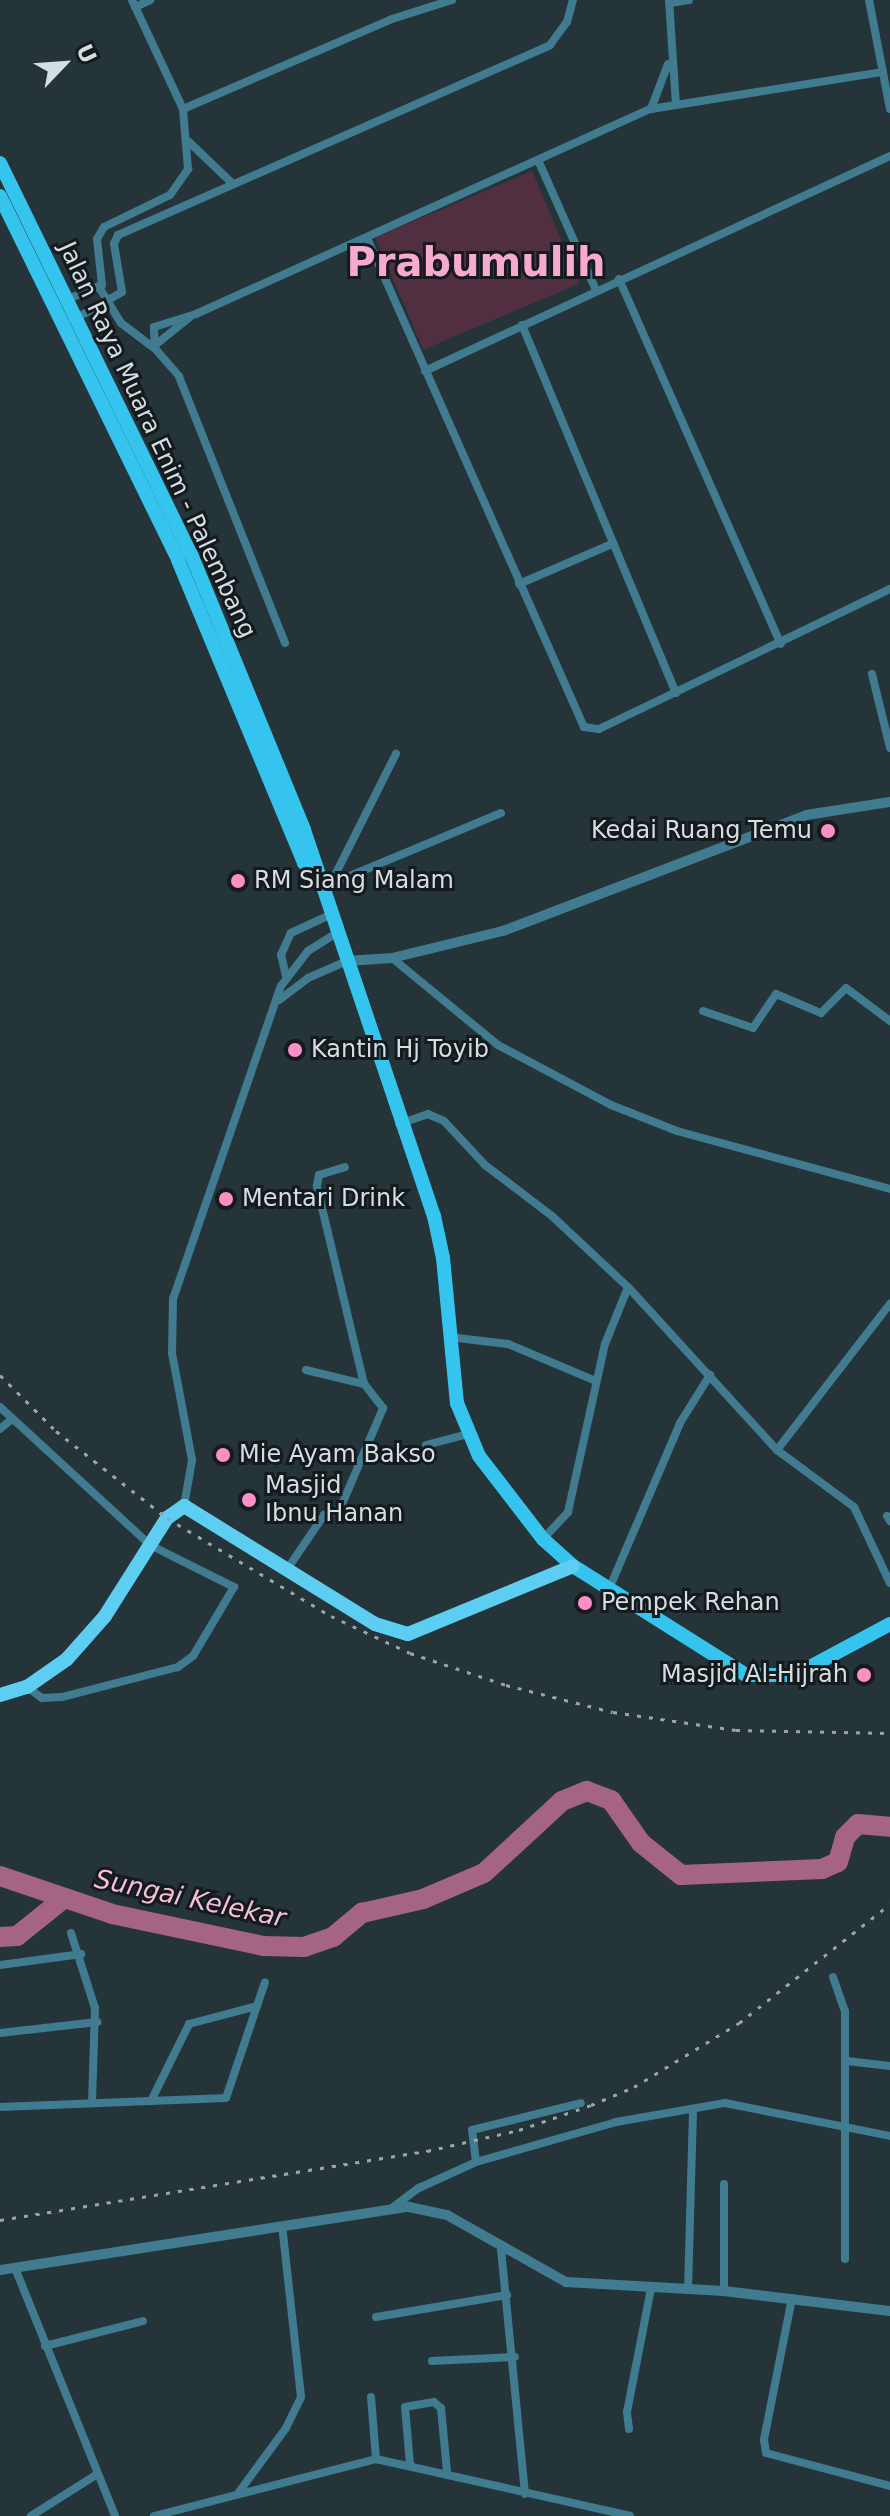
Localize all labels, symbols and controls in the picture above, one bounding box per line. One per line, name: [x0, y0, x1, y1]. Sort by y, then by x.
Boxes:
north arrow: [24, 24, 104, 104]
text: U: [71, 40, 101, 67]
street label: Jalan Raya Muara Enim - Palembang: [52, 237, 262, 643]
district label: Prabumulih: [346, 238, 606, 286]
place label: Kedai Ruang Temu: [591, 817, 812, 845]
marker: Kedai Ruang Temu: [819, 822, 837, 840]
place label: RM Siang Malam: [254, 867, 454, 895]
marker: RM Siang Malam: [229, 872, 247, 890]
place label: Kantin Hj Toyib: [311, 1036, 489, 1064]
marker: Kantin Hj Toyib: [286, 1041, 304, 1059]
place label: Mentari Drink: [242, 1185, 405, 1213]
marker: Mentari Drink: [217, 1190, 235, 1208]
place label: Mie Ayam Bakso: [239, 1441, 436, 1469]
marker: Mie Ayam Bakso: [214, 1446, 232, 1464]
place label: Masjid Ibnu Hanan: [265, 1472, 403, 1528]
marker: Masjid Ibnu Hanan: [240, 1491, 258, 1509]
place label: Pempek Rehan: [601, 1589, 780, 1617]
marker: Pempek Rehan: [576, 1594, 594, 1612]
place label: Masjid Al-Hijrah: [661, 1661, 848, 1689]
marker: Masjid Al-Hijrah: [855, 1666, 873, 1684]
water label: Sungai Kelekar: [92, 1864, 288, 1934]

